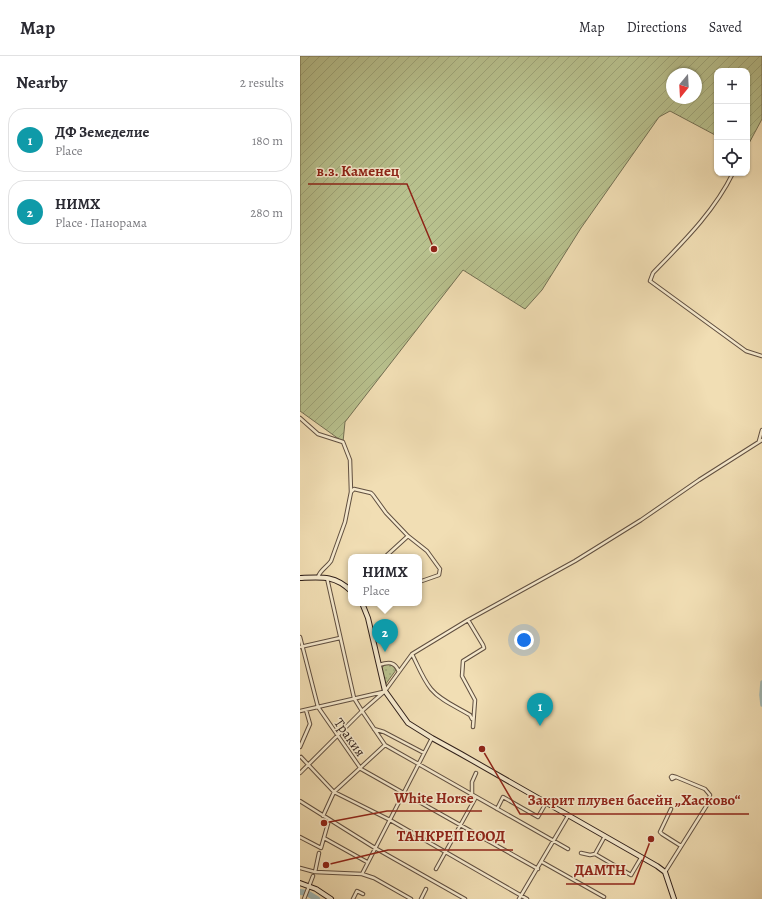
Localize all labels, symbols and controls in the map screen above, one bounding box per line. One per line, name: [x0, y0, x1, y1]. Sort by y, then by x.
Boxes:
text: Map: [20, 15, 55, 41]
text: Map: [579, 18, 605, 37]
text: Directions: [627, 18, 687, 37]
text: Saved: [709, 18, 742, 37]
north arrow: [666, 68, 702, 104]
map controls: [714, 68, 750, 176]
button: +: [714, 68, 750, 104]
text: Nearby: [16, 71, 67, 94]
text: 2 results: [240, 74, 284, 91]
button: −: [714, 104, 750, 140]
text: ДФ Земеделие: [55, 122, 150, 142]
text: 1: [28, 132, 32, 149]
text: 180 m: [252, 132, 283, 149]
button: locate: [714, 140, 750, 176]
text: Place: [55, 142, 83, 159]
callout: в.з. Каменец: [308, 157, 407, 184]
text: в.з. Каменец: [317, 161, 400, 181]
text: НИМХ: [55, 194, 100, 214]
text: 2: [27, 204, 33, 221]
text: 280 m: [250, 204, 283, 221]
text: Place · Панорама: [55, 214, 147, 231]
popup: [348, 554, 422, 606]
text: НИМХ: [362, 562, 408, 582]
text: Place: [362, 582, 390, 599]
pin: 2: [372, 619, 398, 652]
your location: [514, 630, 534, 650]
pin: 1: [527, 693, 553, 726]
street label: Тракия: [329, 714, 370, 761]
callout: White Horse: [387, 784, 482, 811]
callout: Закрит плувен басейн „Хасково“: [520, 787, 749, 814]
text: White Horse: [393, 788, 474, 808]
text: Закрит плувен басейн „Хасково“: [527, 790, 741, 810]
callout: ТАНКРЕП ЕООД: [388, 823, 513, 850]
text: ТАНКРЕП ЕООД: [397, 826, 505, 846]
callout: ДАМТН: [566, 857, 634, 884]
text: ДАМТН: [574, 860, 626, 880]

